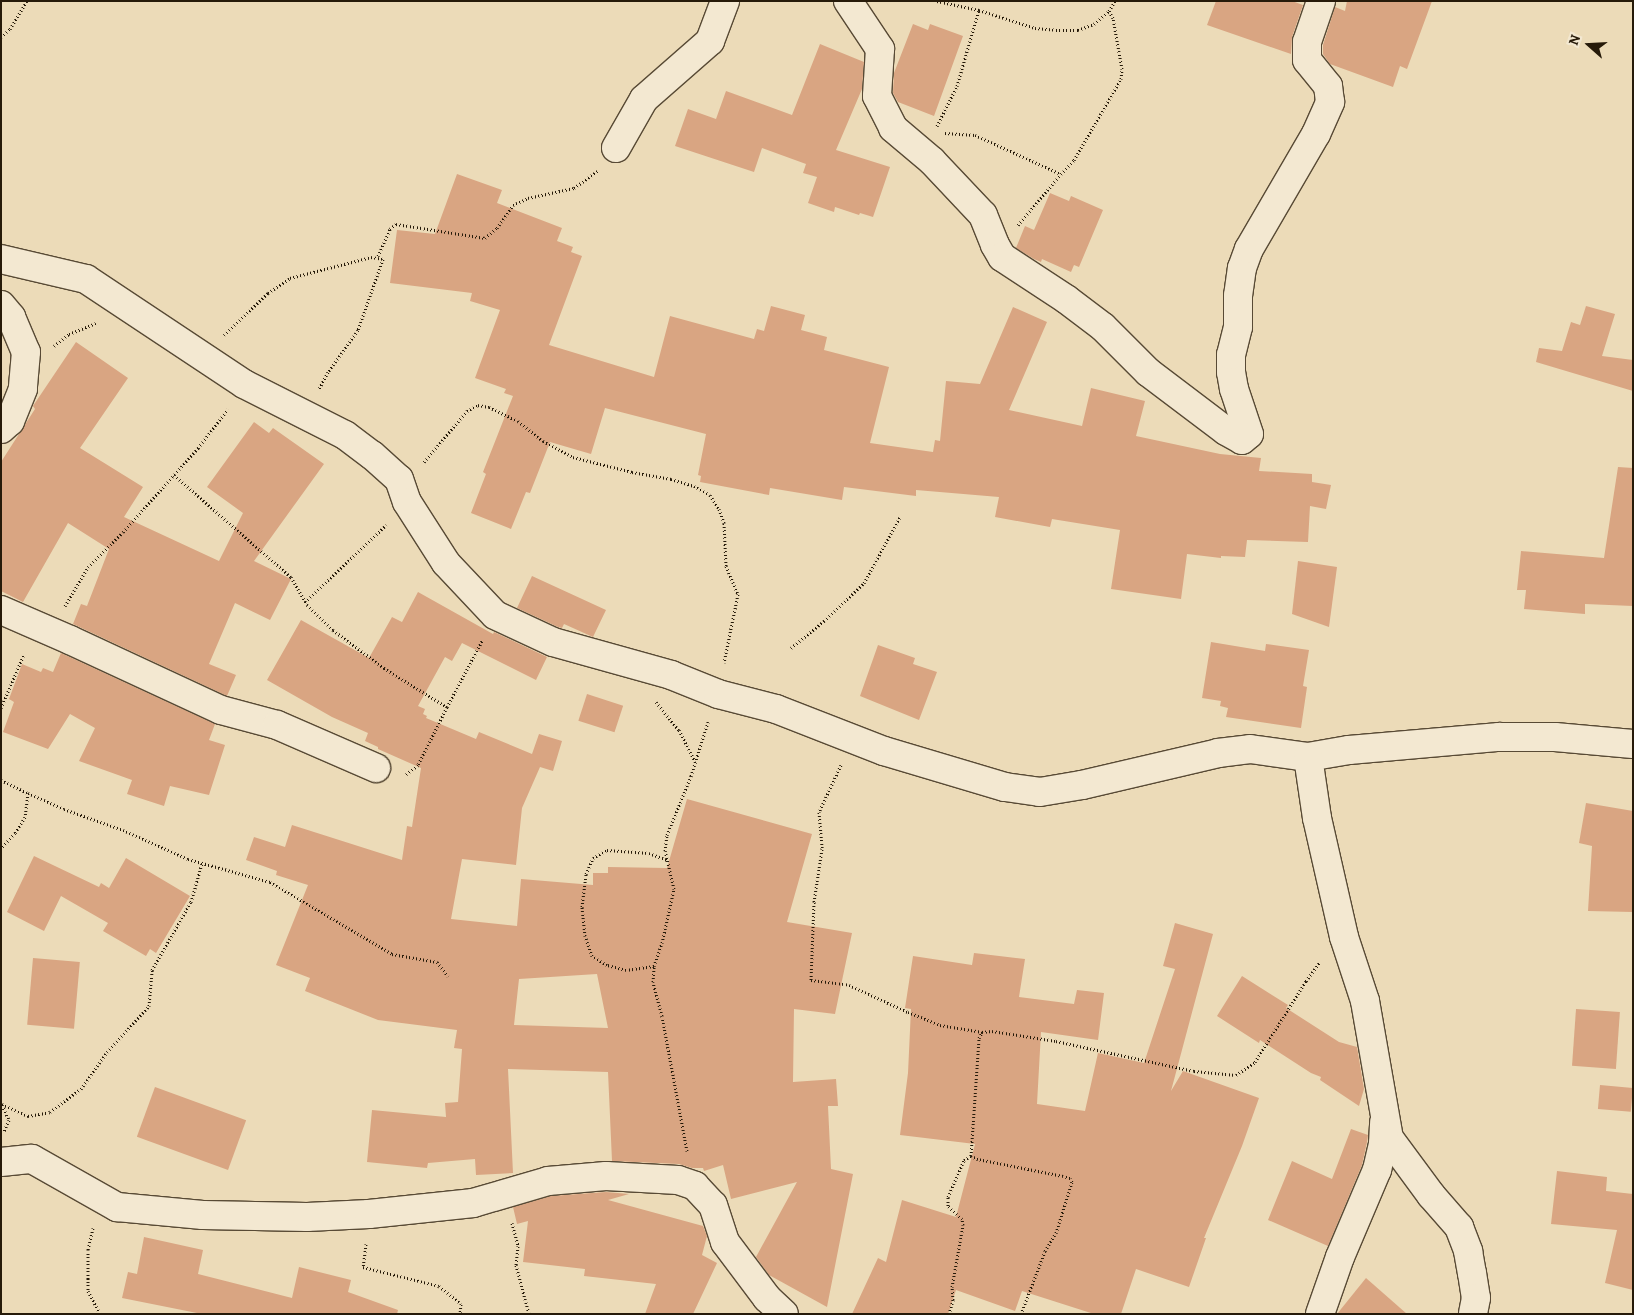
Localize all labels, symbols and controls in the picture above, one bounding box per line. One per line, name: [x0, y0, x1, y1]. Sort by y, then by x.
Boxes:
north arrow: [1564, 20, 1614, 70]
text: N: [1564, 32, 1585, 48]

